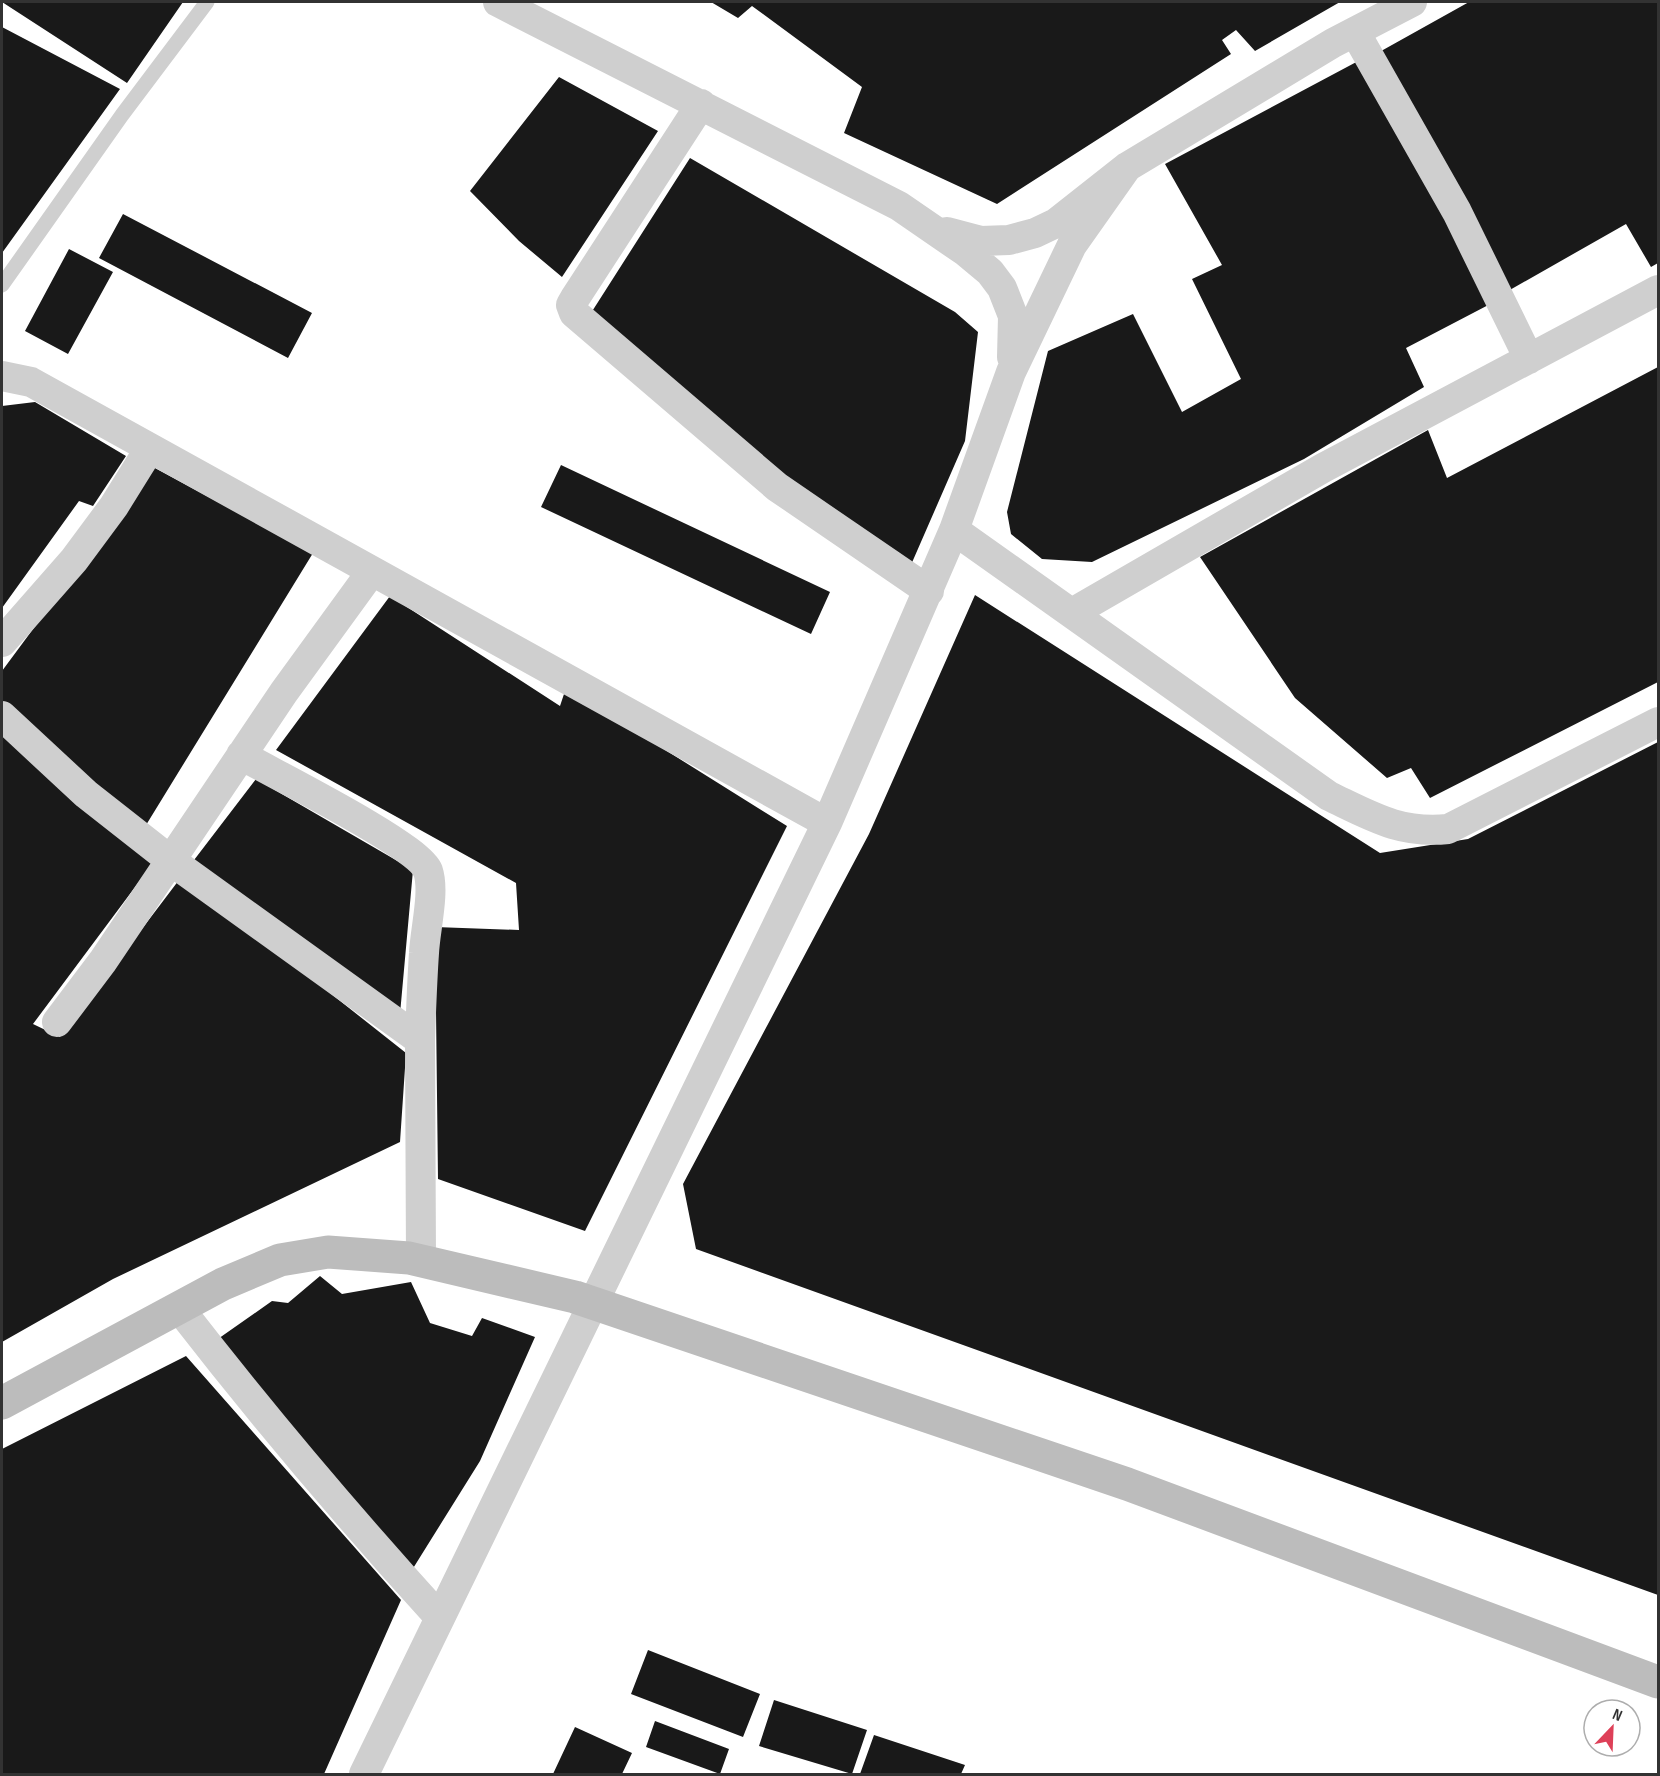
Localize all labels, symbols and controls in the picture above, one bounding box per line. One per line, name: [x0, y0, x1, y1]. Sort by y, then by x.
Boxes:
north arrow: [1582, 1698, 1642, 1758]
text: N: [1610, 1705, 1625, 1726]

